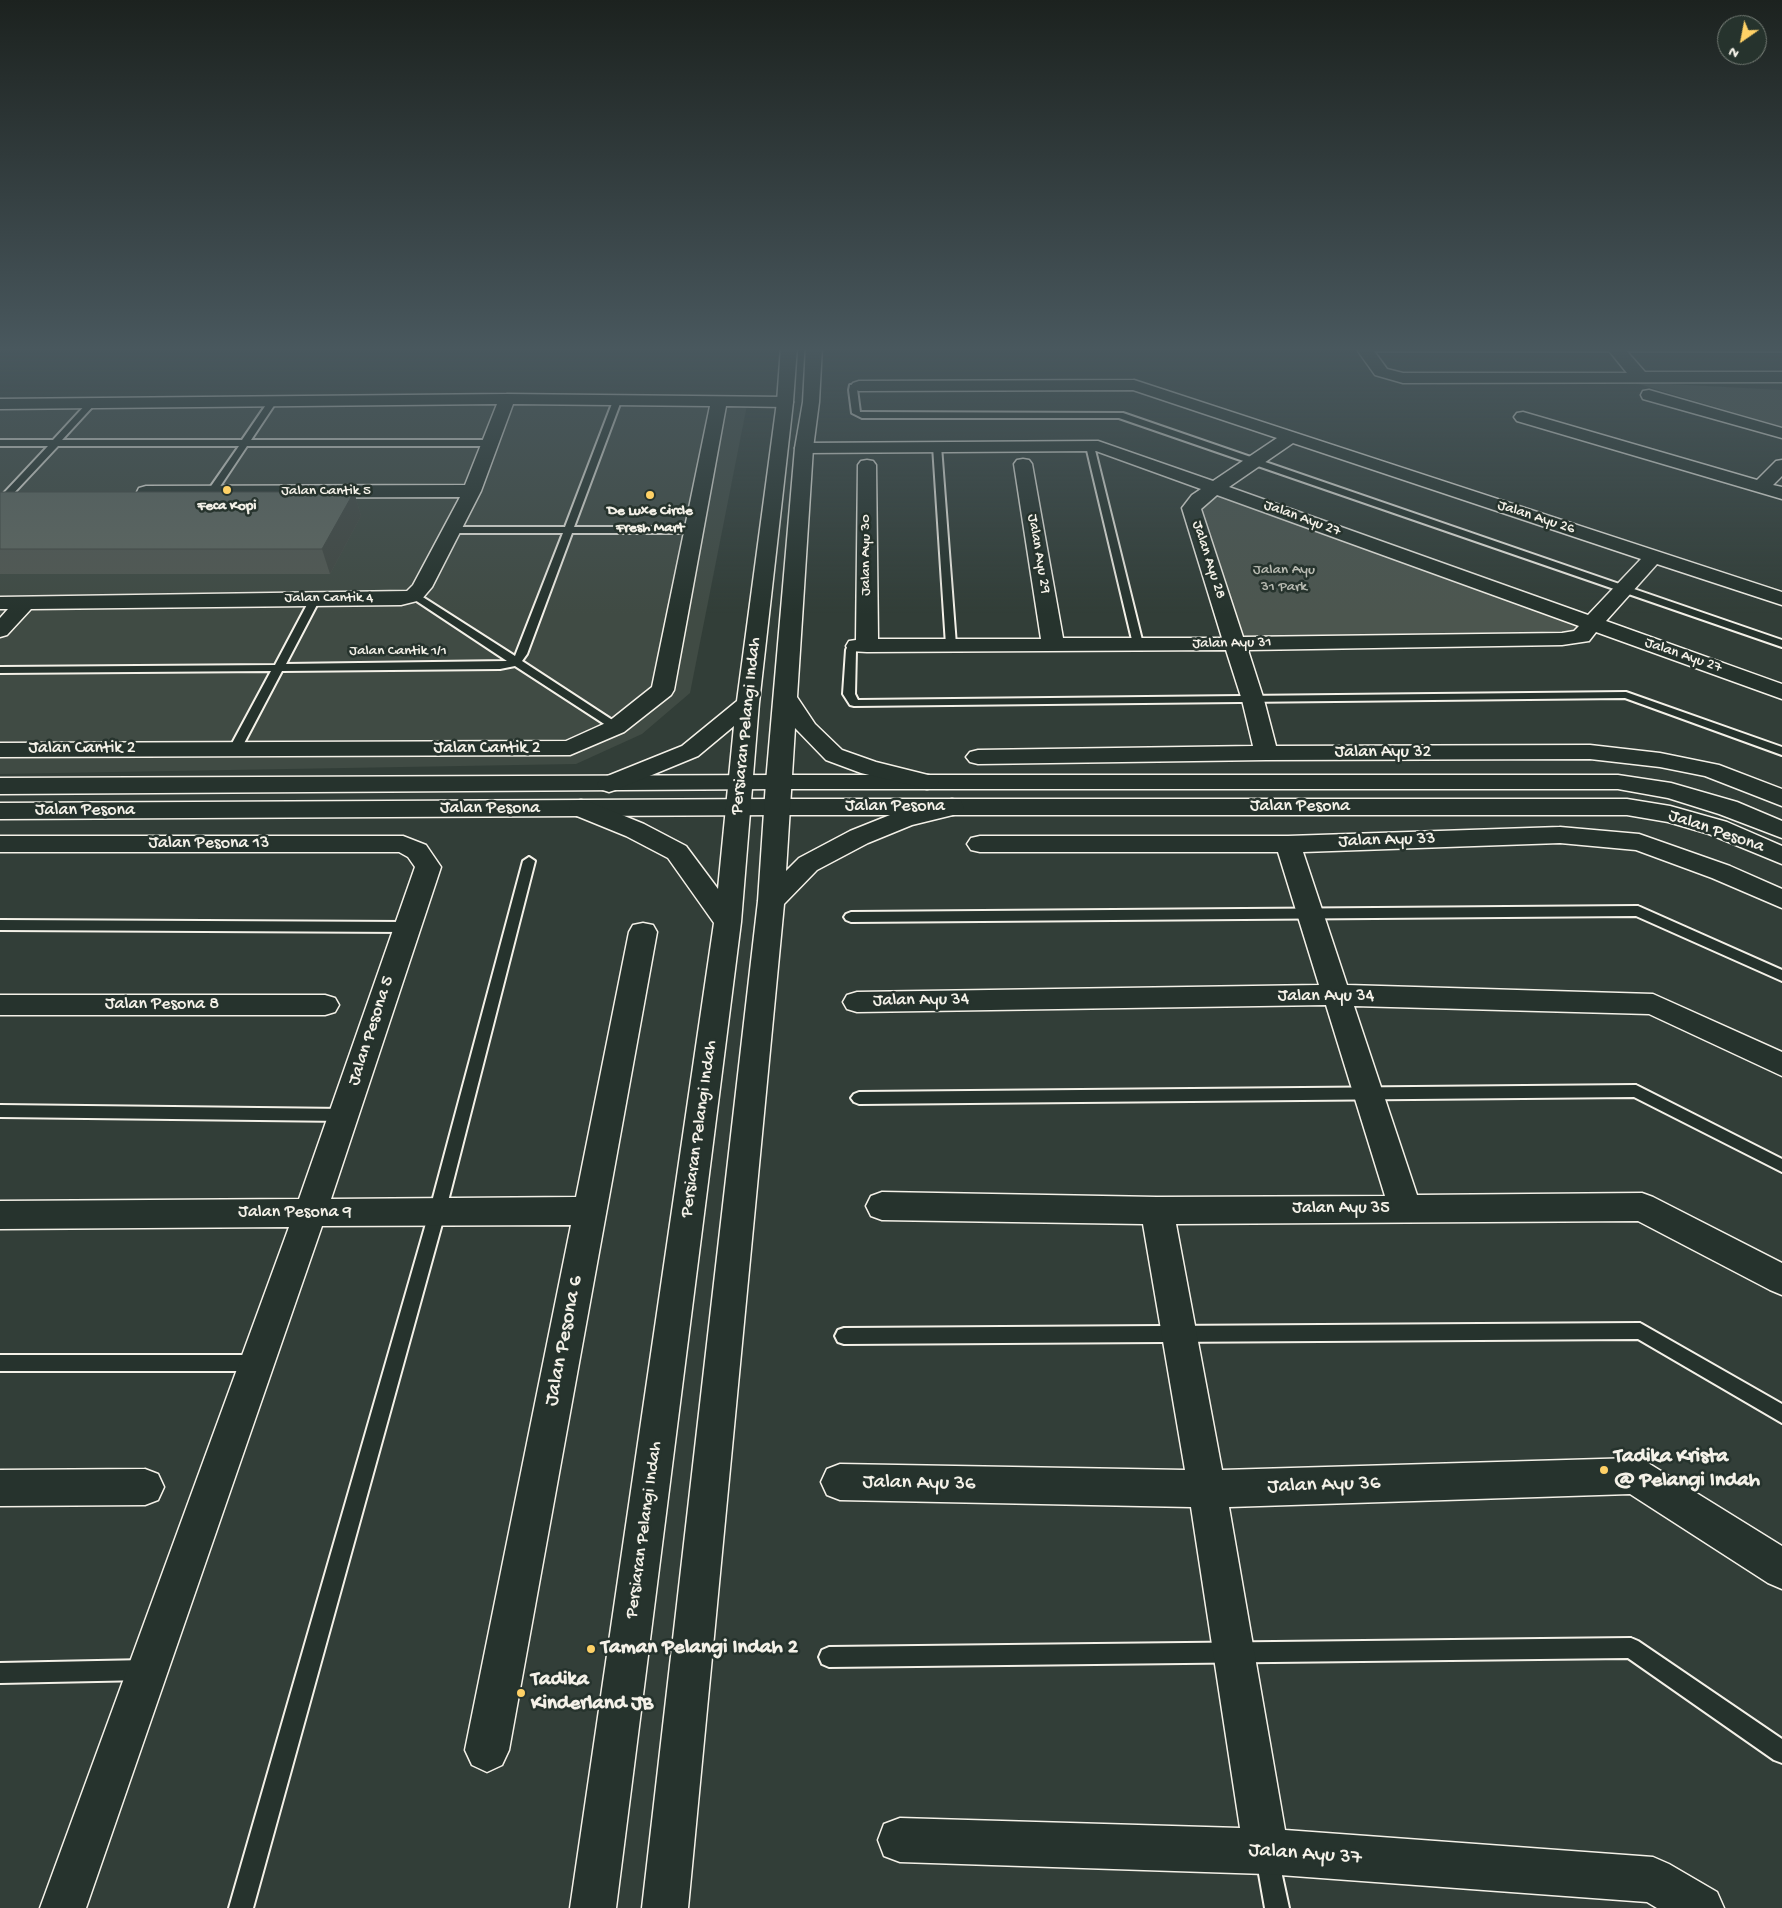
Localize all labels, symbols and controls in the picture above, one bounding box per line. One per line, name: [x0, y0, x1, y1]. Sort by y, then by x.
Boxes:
north arrow: [1717, 15, 1767, 65]
text: N: [1726, 43, 1743, 62]
street label: Jalan Cantik 5: [281, 483, 371, 501]
marker: Feca Kopi: [221, 484, 233, 496]
marker: De Luxe Circle Fresh Mart: [644, 489, 656, 501]
street label: Jalan Ayu 27: [1261, 497, 1343, 541]
street label: Jalan Ayu 26: [1495, 497, 1577, 539]
place label: Feca Kopi: [197, 498, 257, 516]
place label: De Luxe Circle Fresh Mart: [607, 503, 693, 538]
street label: Jalan Ayu 29: [1022, 513, 1054, 595]
street label: Jalan Ayu 30: [858, 514, 876, 596]
street label: Jalan Ayu 28: [1187, 519, 1229, 601]
park label: Jalan Ayu 31 Park: [1253, 562, 1315, 597]
street label: Jalan Cantik 4: [285, 590, 373, 608]
street label: Jalan Ayu 31: [1192, 634, 1272, 654]
street label: Jalan Ayu 27: [1642, 634, 1724, 678]
street label: Persiaran Pelangi Indah: [727, 636, 767, 816]
street label: Jalan Cantik 1/1: [349, 643, 447, 661]
street label: Jalan Cantik 2: [29, 738, 135, 760]
street label: Jalan Cantik 2: [434, 738, 540, 760]
street label: Jalan Ayu 32: [1335, 742, 1431, 764]
street label: Jalan Pesona: [845, 796, 945, 818]
street label: Jalan Pesona: [1250, 796, 1350, 818]
street label: Jalan Pesona: [440, 798, 540, 820]
street label: Jalan Pesona: [35, 800, 135, 822]
street label: Jalan Pesona: [1665, 806, 1767, 858]
street label: Jalan Ayu 33: [1338, 829, 1436, 853]
street label: Jalan Pesona 13: [149, 833, 269, 855]
street label: Jalan Pesona 5: [344, 974, 400, 1088]
street label: Jalan Ayu 34: [1278, 986, 1374, 1008]
street label: Jalan Ayu 34: [873, 989, 969, 1013]
street label: Jalan Pesona 8: [105, 994, 219, 1016]
street label: Persiaran Pelangi Indah: [677, 1039, 723, 1219]
street label: Jalan Ayu 35: [1292, 1198, 1390, 1220]
street label: Jalan Pesona 9: [238, 1202, 352, 1224]
street label: Jalan Pesona 6: [540, 1274, 590, 1408]
street label: Persiaran Pelangi Indah: [622, 1440, 668, 1620]
place label: Tadika Krista @ Pelangi Indah: [1614, 1445, 1760, 1495]
marker: Tadika Krista @ Pelangi Indah: [1598, 1464, 1610, 1476]
street label: Jalan Ayu 36: [862, 1470, 976, 1498]
street label: Jalan Ayu 36: [1267, 1471, 1381, 1501]
place label: Taman Pelangi Indah 2: [601, 1636, 798, 1662]
marker: Taman Pelangi Indah 2: [585, 1643, 597, 1655]
place label: Tadika Kinderland JB: [531, 1668, 653, 1718]
marker: Tadika Kinderland JB: [515, 1687, 527, 1699]
street label: Jalan Ayu 37: [1248, 1838, 1362, 1872]

